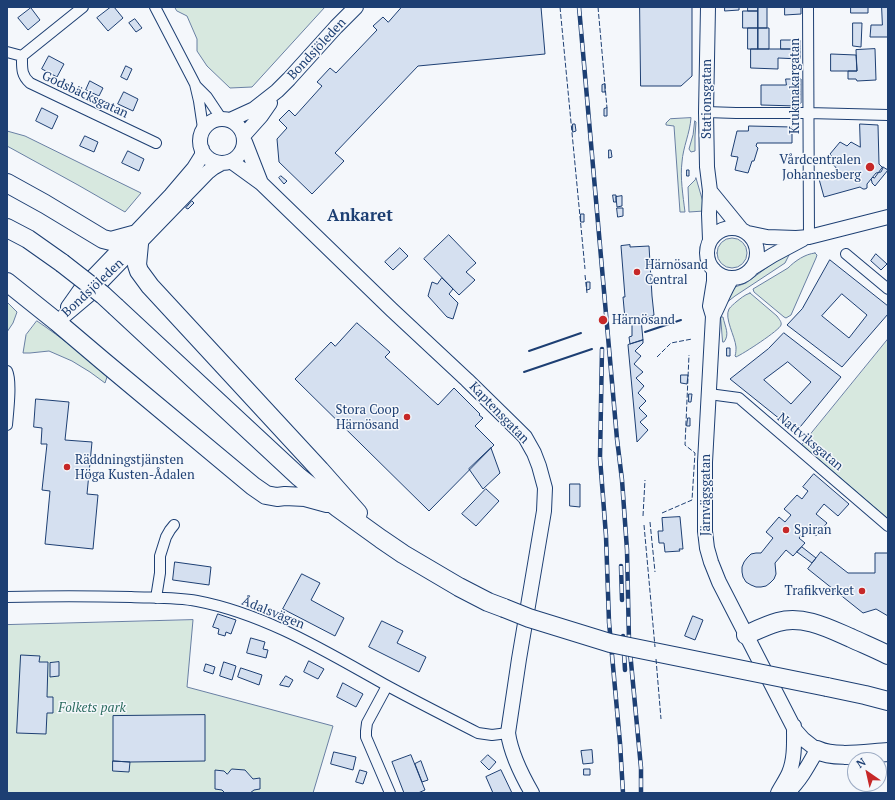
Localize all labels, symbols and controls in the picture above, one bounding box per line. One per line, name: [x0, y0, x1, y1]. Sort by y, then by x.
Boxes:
street label: Bondsjöleden: [284, 15, 350, 83]
street label: Krukmakargatan: [787, 38, 803, 134]
street label: Stationsgatan: [699, 59, 715, 139]
street label: Godsbäcksgatan: [39, 68, 131, 122]
place label: Vårdcentralen Johannesberg: [779, 152, 861, 183]
marker: Vårdcentralen Johannesberg: [864, 161, 876, 173]
district label: Ankaret: [327, 206, 393, 226]
street label: Bondsjöleden: [59, 255, 127, 321]
place label: Härnösand Central: [645, 257, 708, 288]
marker: Härnösand Central: [632, 267, 642, 277]
place label: Härnösand: [612, 312, 675, 328]
marker: Härnösand: [597, 314, 609, 326]
street label: Kaptensgatan: [466, 379, 532, 447]
place label: Stora Coop Härnösand: [336, 402, 399, 433]
street label: Nattviksgatan: [774, 410, 846, 474]
marker: Stora Coop Härnösand: [402, 412, 412, 422]
place label: Räddningstjänsten Höga Kusten-Ådalen: [75, 452, 195, 483]
street label: Järnvägsgatan: [698, 454, 714, 536]
marker: Räddningstjänsten Höga Kusten-Ådalen: [62, 462, 72, 472]
place label: Spiran: [794, 522, 832, 538]
marker: Spiran: [781, 525, 791, 535]
place label: Trafikverket: [784, 583, 854, 599]
marker: Trafikverket: [857, 586, 867, 596]
street label: Ådalsvägen: [239, 593, 307, 633]
park label: Folkets park: [58, 700, 126, 716]
north arrow: [847, 752, 887, 792]
text: N: [853, 755, 868, 771]

